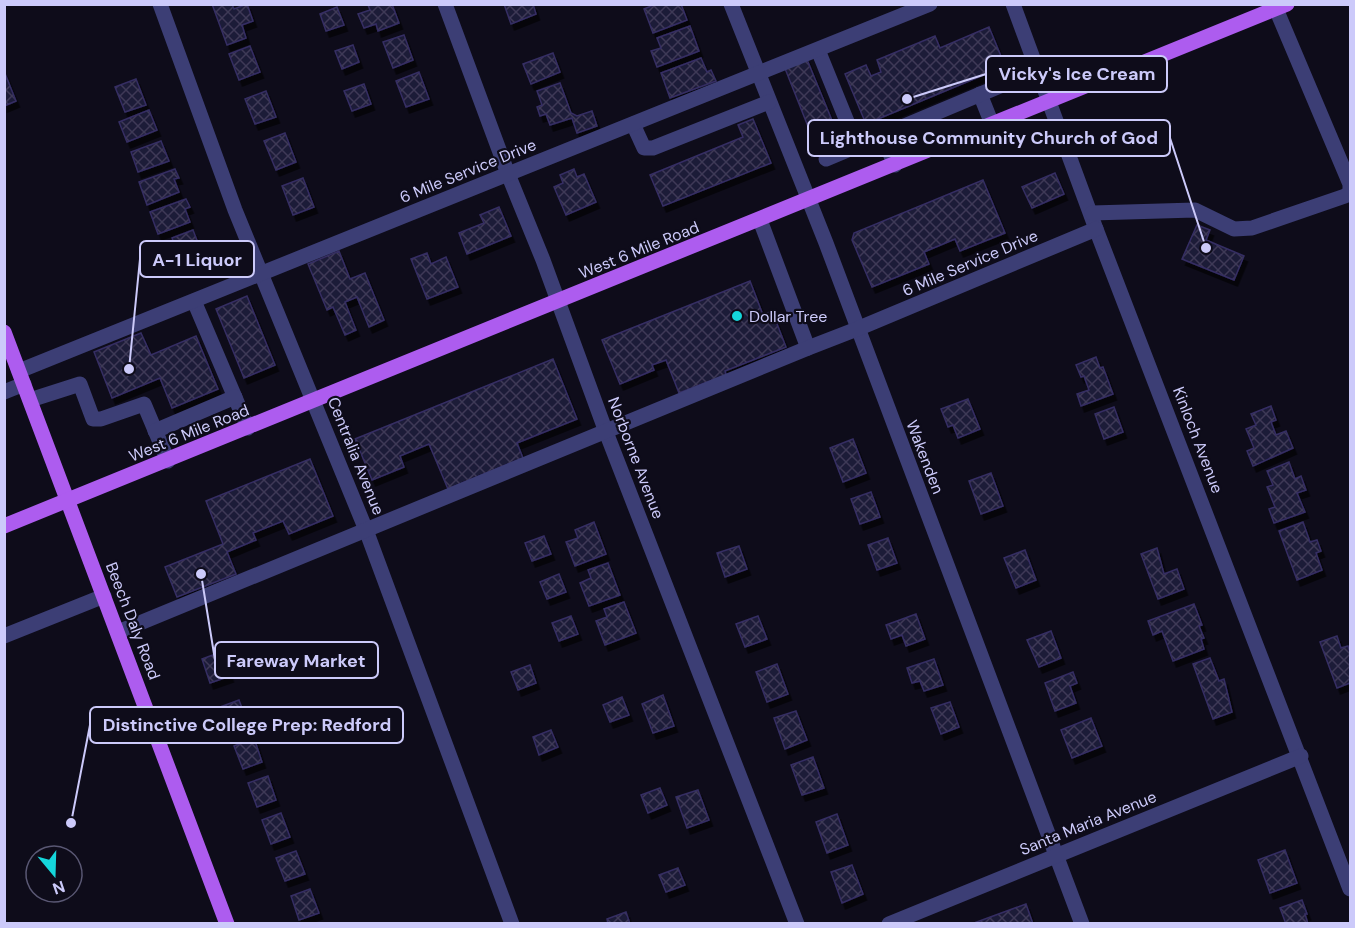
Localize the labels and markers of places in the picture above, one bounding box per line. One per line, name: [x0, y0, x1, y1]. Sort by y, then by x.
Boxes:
callout: Vicky's Ice Cream: [986, 56, 1167, 92]
callout: Lighthouse Community Church of God: [808, 120, 1170, 156]
callout: A-1 Liquor: [140, 241, 254, 277]
place label: Dollar Tree: [749, 306, 827, 327]
marker: Dollar Tree: [730, 309, 744, 323]
callout: Fareway Market: [215, 642, 378, 678]
callout: Distinctive College Prep: Redford: [90, 707, 403, 743]

